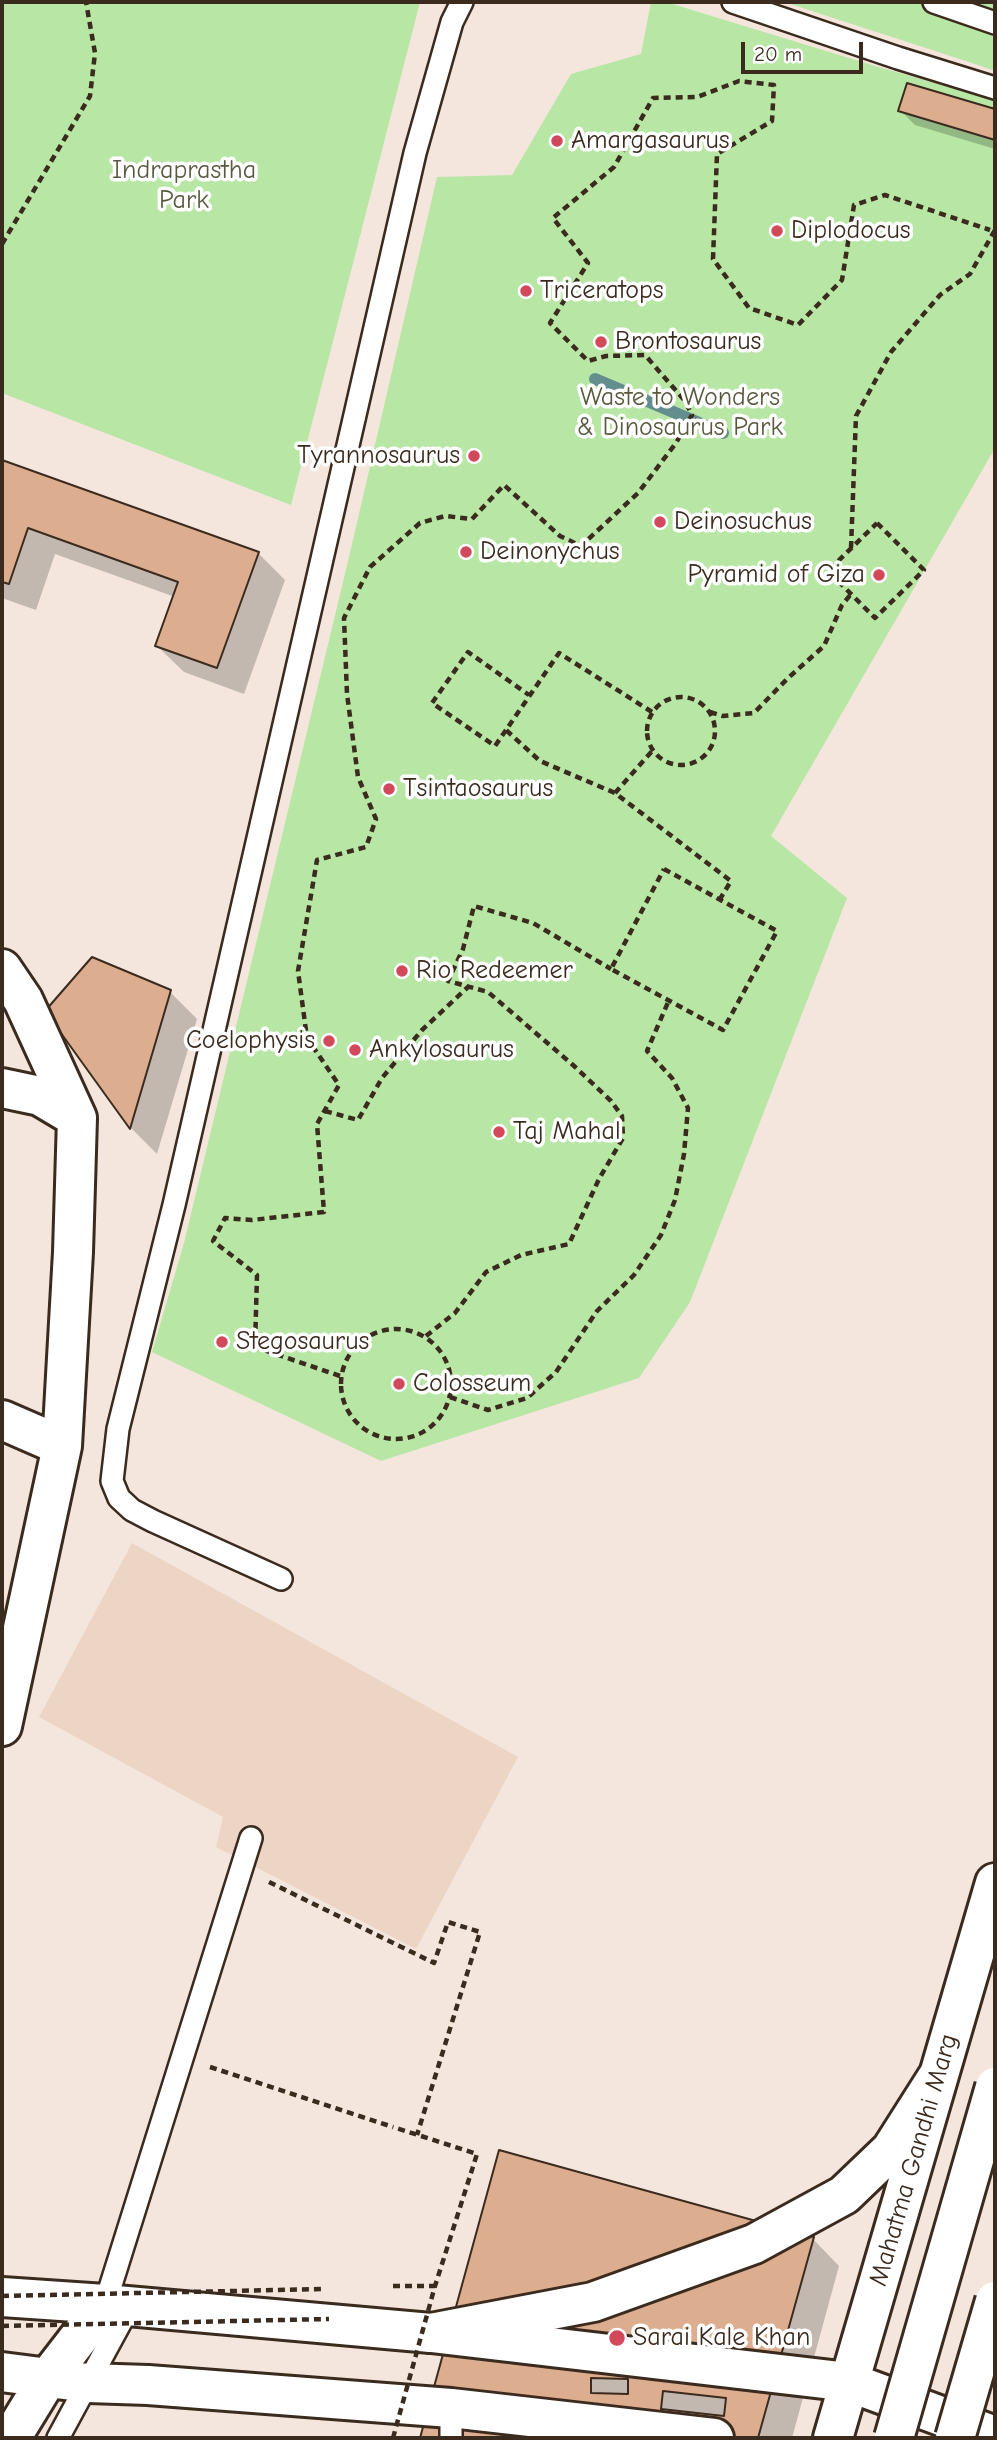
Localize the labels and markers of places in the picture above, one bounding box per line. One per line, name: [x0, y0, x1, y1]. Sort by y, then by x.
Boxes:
place label: Amargasaurus: [571, 125, 730, 157]
marker: Amargasaurus: [549, 133, 565, 149]
place label: Diplodocus: [791, 215, 911, 247]
marker: Diplodocus: [769, 223, 785, 239]
place label: Triceratops: [540, 275, 663, 307]
marker: Triceratops: [518, 283, 534, 299]
place label: Brontosaurus: [615, 326, 761, 358]
marker: Brontosaurus: [593, 334, 609, 350]
place label: Tyrannosaurus: [297, 440, 460, 472]
marker: Tyrannosaurus: [466, 448, 482, 464]
place label: Deinosuchus: [674, 506, 812, 538]
marker: Deinosuchus: [652, 514, 668, 530]
place label: Deinonychus: [480, 536, 620, 568]
marker: Deinonychus: [458, 544, 474, 560]
place label: Pyramid of Giza: [687, 559, 865, 591]
marker: Pyramid of Giza: [871, 567, 887, 583]
place label: Tsintaosaurus: [403, 773, 553, 805]
marker: Tsintaosaurus: [381, 781, 397, 797]
place label: Rio Redeemer: [416, 955, 573, 987]
marker: Rio Redeemer: [394, 963, 410, 979]
place label: Coelophysis: [186, 1025, 315, 1057]
marker: Coelophysis: [321, 1033, 337, 1049]
place label: Ankylosaurus: [369, 1034, 514, 1066]
marker: Ankylosaurus: [347, 1042, 363, 1058]
place label: Taj Mahal: [513, 1116, 621, 1148]
marker: Taj Mahal: [491, 1124, 507, 1140]
place label: Stegosaurus: [236, 1326, 369, 1358]
marker: Stegosaurus: [214, 1334, 230, 1350]
place label: Colosseum: [413, 1368, 531, 1400]
marker: Colosseum: [391, 1376, 407, 1392]
place label: Sarai Kale Khan: [633, 2322, 810, 2354]
marker: Sarai Kale Khan: [607, 2328, 627, 2348]

